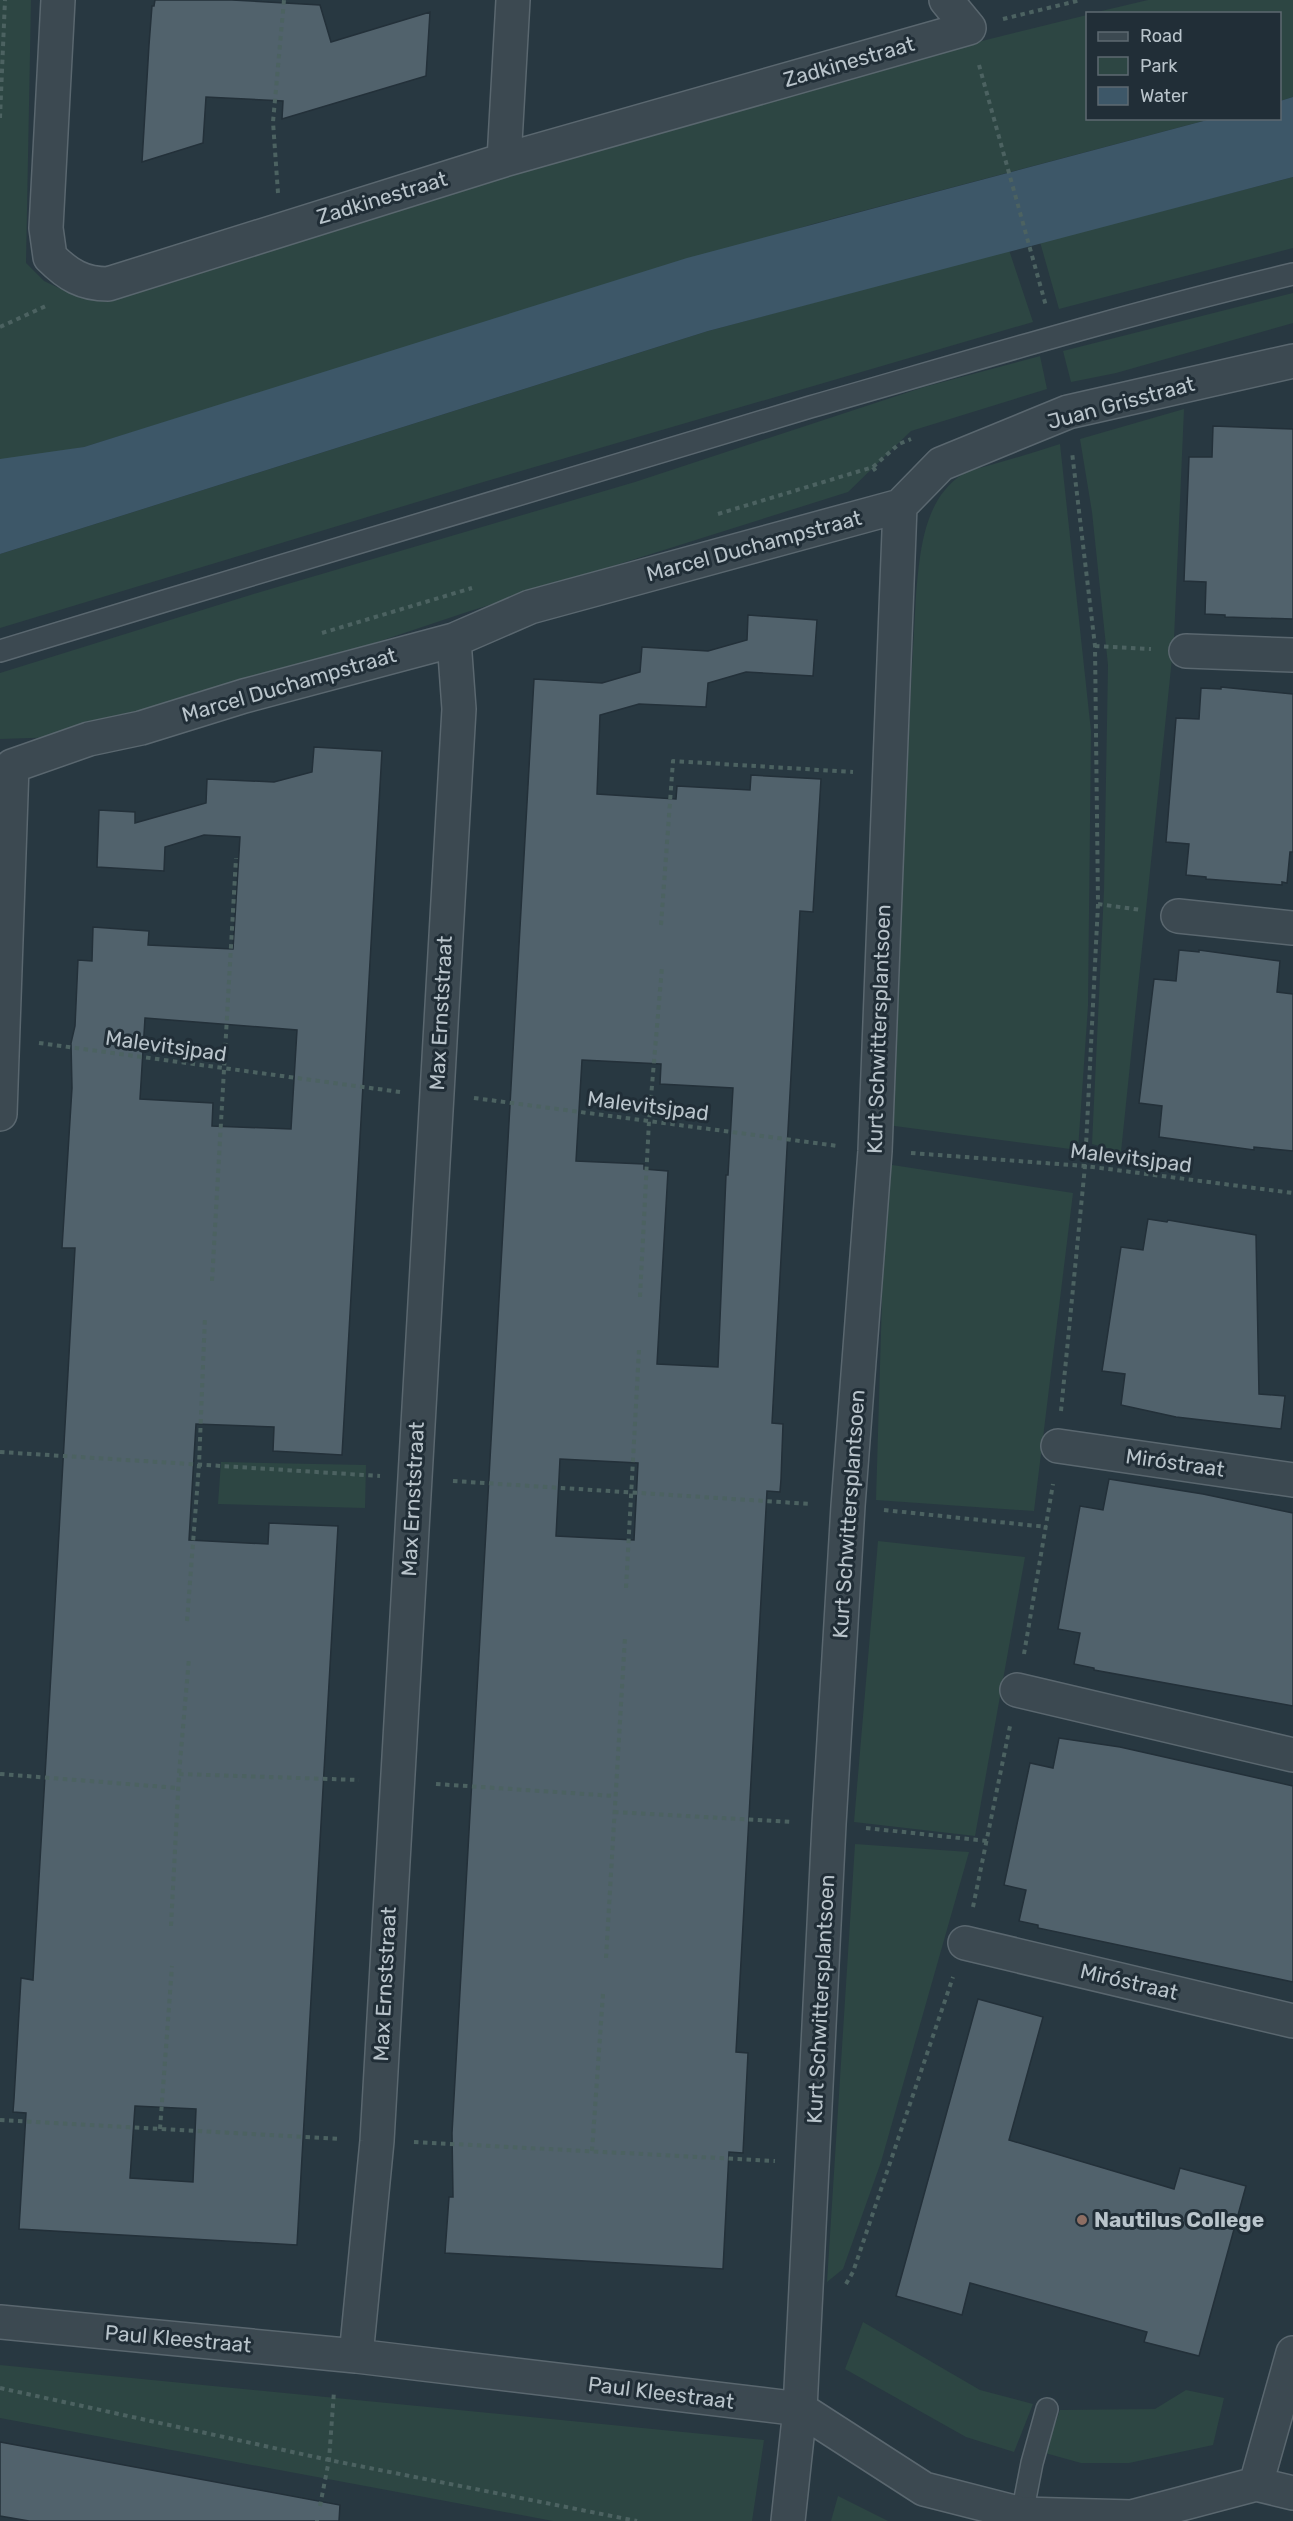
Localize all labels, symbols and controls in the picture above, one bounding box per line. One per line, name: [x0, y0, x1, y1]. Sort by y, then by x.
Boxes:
legend: [1086, 12, 1281, 120]
text: Road: [1140, 25, 1183, 47]
street label: Zadkinestraat: [780, 31, 917, 92]
text: Park: [1140, 55, 1178, 77]
text: Water: [1140, 85, 1188, 107]
street label: Zadkinestraat: [314, 166, 450, 229]
street label: Juan Grisstraat: [1045, 371, 1197, 434]
street label: Marcel Duchampstraat: [643, 505, 864, 586]
street label: Marcel Duchampstraat: [179, 642, 399, 727]
street label: Kurt Schwittersplantsoen: [862, 904, 895, 1154]
street label: Max Ernststraat: [424, 935, 457, 1091]
street label: Malevitsjpad: [104, 1025, 228, 1066]
street label: Malevitsjpad: [586, 1086, 710, 1125]
street label: Malevitsjpad: [1069, 1138, 1193, 1177]
street label: Kurt Schwittersplantsoen: [827, 1389, 870, 1639]
street label: Max Ernststraat: [396, 1421, 429, 1577]
street label: Miróstraat: [1124, 1443, 1226, 1482]
street label: Kurt Schwittersplantsoen: [801, 1874, 840, 2124]
street label: Max Ernststraat: [368, 1906, 401, 2062]
street label: Miróstraat: [1078, 1958, 1180, 2005]
place label: Nautilus College: [1094, 2207, 1264, 2232]
marker: Nautilus College: [1075, 2213, 1089, 2227]
street label: Paul Kleestraat: [104, 2320, 252, 2357]
street label: Paul Kleestraat: [587, 2371, 736, 2414]

